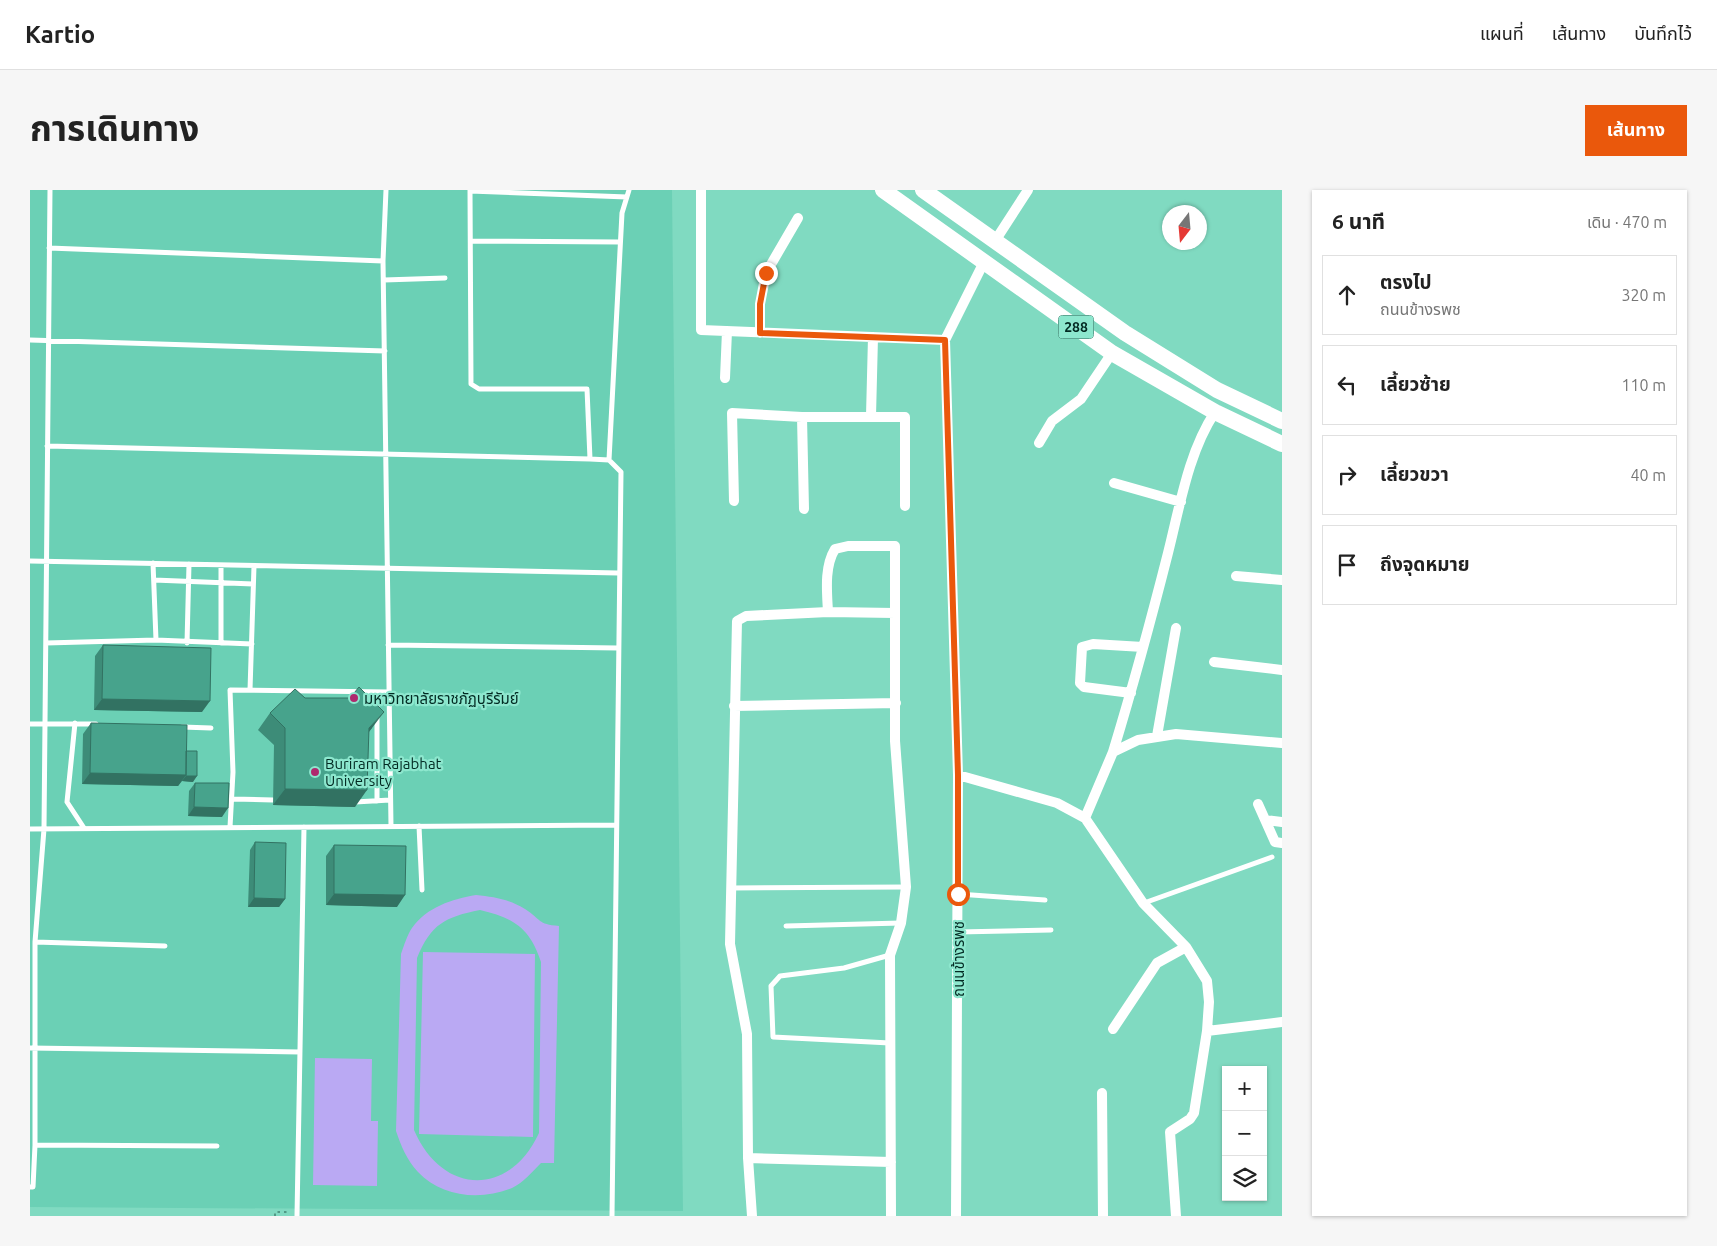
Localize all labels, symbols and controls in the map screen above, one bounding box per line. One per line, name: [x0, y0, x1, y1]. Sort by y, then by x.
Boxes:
text: Kartio: [25, 21, 95, 48]
text: แผนที่: [1480, 23, 1524, 43]
text: เส้นทาง: [1552, 23, 1606, 43]
text: บันทึกไว้: [1634, 23, 1692, 43]
button: เส้นทาง: [1585, 105, 1687, 156]
text: การเดินทาง: [30, 108, 199, 148]
north arrow: [1162, 205, 1207, 250]
text: 6 นาที: [1332, 209, 1385, 233]
text: เดิน · 470 m: [1587, 213, 1667, 231]
route end: [755, 262, 778, 285]
text: ตรงไป: [1380, 271, 1432, 293]
icon: ahead: [1333, 281, 1361, 309]
text: 320 m: [1621, 286, 1666, 304]
text: ถนนข้างรพช: [1380, 300, 1461, 318]
road number: 288: [1058, 315, 1094, 338]
icon: left: [1333, 371, 1361, 399]
text: เลี้ยวซ้าย: [1380, 373, 1451, 395]
text: 110 m: [1621, 376, 1666, 394]
icon: right: [1333, 461, 1361, 489]
text: เลี้ยวขวา: [1380, 463, 1449, 485]
text: 40 m: [1630, 466, 1666, 484]
icon: arrive: [1333, 551, 1361, 579]
text: ถึงจุดหมาย: [1380, 553, 1470, 575]
place label: มหาวิทยาลัยราชภัฏบุรีรัมย์: [364, 690, 519, 708]
marker: มหาวิทยาลัยราชภัฏบุรีรัมย์: [348, 692, 360, 704]
place label: Buriram Rajabhat University: [325, 755, 442, 789]
marker: Buriram Rajabhat University: [309, 766, 321, 778]
route start: [947, 883, 970, 906]
street label: ถนนข้างรพช: [950, 921, 967, 997]
map controls: [1222, 1066, 1267, 1201]
button: +: [1222, 1066, 1267, 1111]
button: −: [1222, 1111, 1267, 1156]
button: layers: [1222, 1156, 1267, 1201]

